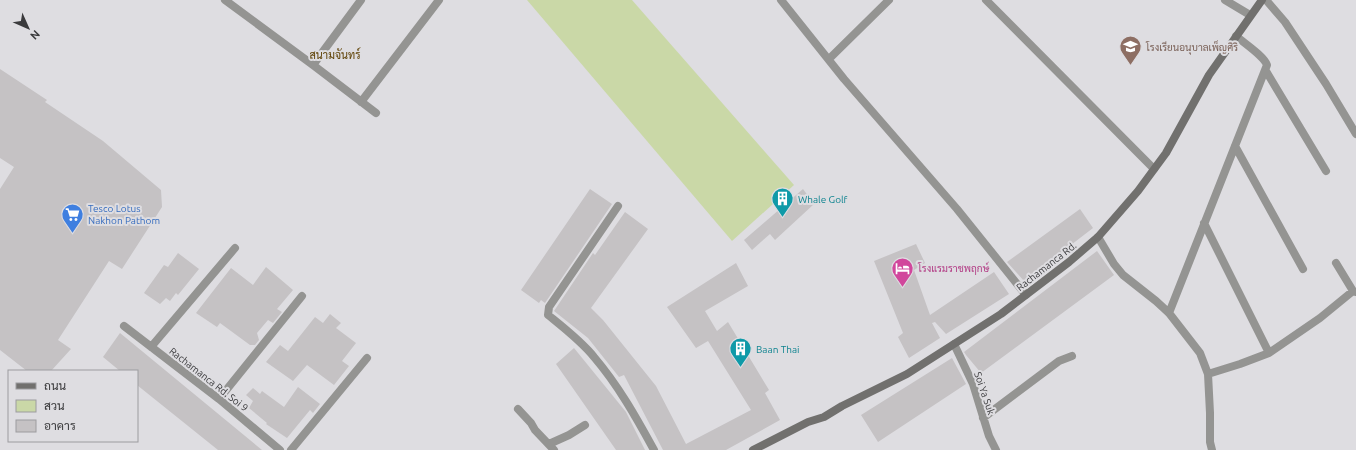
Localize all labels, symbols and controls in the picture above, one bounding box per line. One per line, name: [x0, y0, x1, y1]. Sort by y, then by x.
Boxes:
north arrow: [8, 8, 48, 48]
text: N: [28, 28, 42, 42]
school or university icon: โรงเรียนอนุบาลเพ็ญศิริ: [1118, 34, 1144, 67]
place label: โรงเรียนอนุบาลเพ็ญศิริ: [1145, 40, 1238, 55]
district label: สนามจันทร์: [309, 47, 361, 61]
building icon: Whale Golf: [770, 186, 796, 219]
place label: Whale Golf: [798, 194, 848, 205]
supermarket icon: Tesco Lotus Nakhon Pathom: [59, 201, 85, 234]
place label: Tesco Lotus Nakhon Pathom: [88, 203, 160, 226]
street label: Rachamanca Rd.: [1014, 240, 1078, 293]
hotel icon: โรงแรมราชพฤกษ์: [890, 255, 916, 288]
place label: โรงแรมราชพฤกษ์: [917, 261, 989, 275]
building icon: Baan Thai: [728, 336, 754, 369]
place label: Baan Thai: [756, 344, 799, 355]
street label: Rachamanca Rd. Soi 9: [167, 345, 250, 413]
legend: [8, 370, 138, 442]
street label: Soi Ya Suk: [972, 370, 997, 416]
text: ถนน: [44, 379, 67, 392]
text: สวน: [44, 399, 65, 412]
text: อาคาร: [44, 419, 76, 432]

